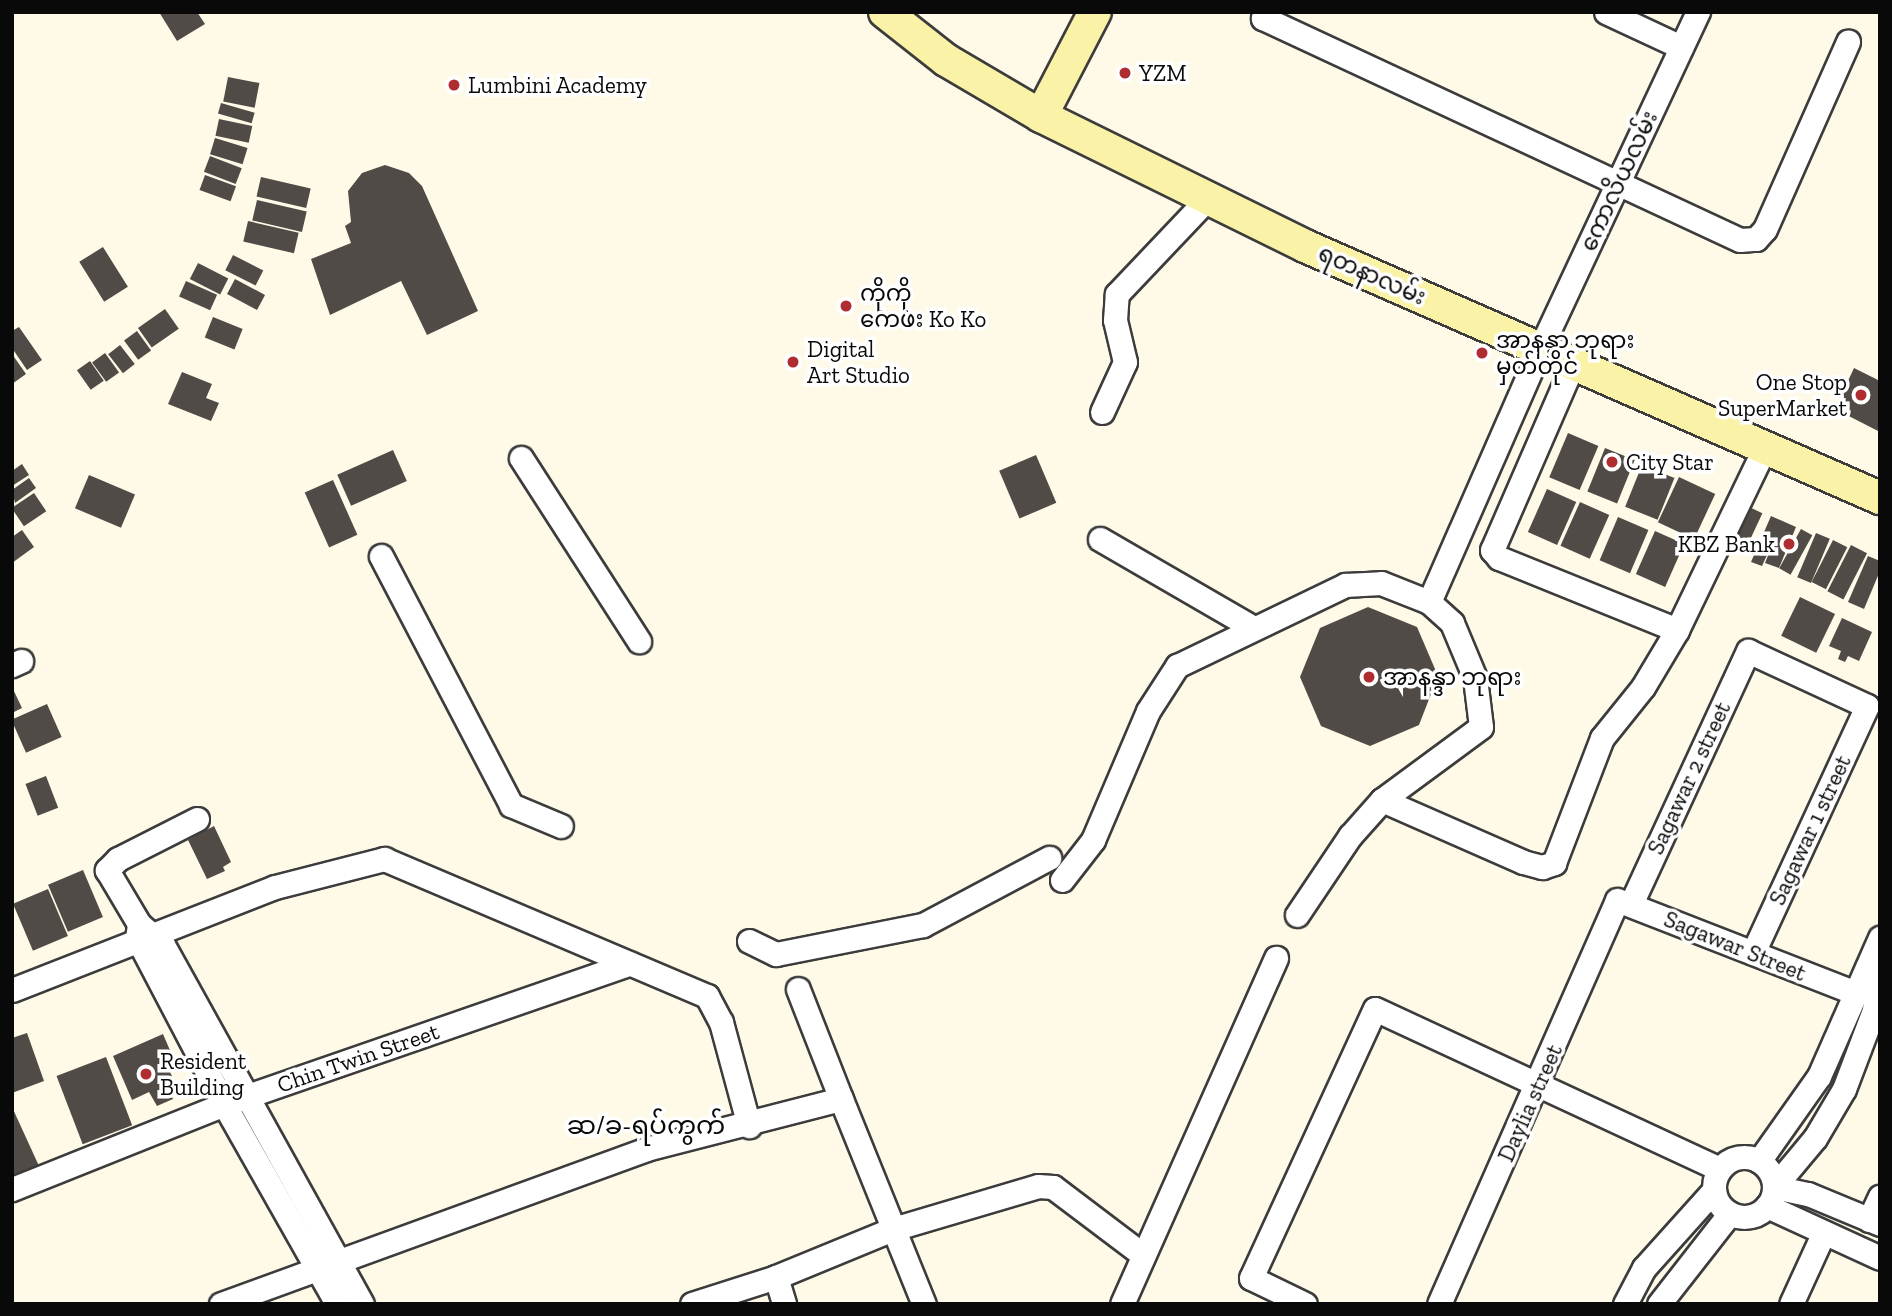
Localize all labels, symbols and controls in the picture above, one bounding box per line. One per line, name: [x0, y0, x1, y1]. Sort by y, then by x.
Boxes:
place label: YZM: [1139, 59, 1187, 87]
marker: YZM: [1117, 65, 1133, 81]
place label: Lumbini Academy: [468, 71, 647, 99]
marker: Lumbini Academy: [446, 77, 462, 93]
street label: ကောလိယလမ်း: [1574, 106, 1664, 256]
street label: ရတနာလမ်း: [1314, 239, 1430, 311]
place label: ကိုကို ကေဖး Ko Ko: [860, 279, 986, 333]
marker: ကိုကို ကေဖး Ko Ko: [838, 298, 854, 314]
place label: အာနန္ဒာ ဘုရား မှတ်တိုင်: [1496, 326, 1634, 380]
place label: Digital Art Studio: [807, 335, 910, 389]
marker: အာနန္ဒာ ဘုရား မှတ်တိုင်: [1474, 345, 1490, 361]
marker: Digital Art Studio: [785, 354, 801, 370]
place label: One Stop SuperMarket: [1718, 368, 1847, 422]
marker: One Stop SuperMarket: [1853, 387, 1869, 403]
place label: City Star: [1626, 448, 1714, 476]
marker: City Star: [1604, 454, 1620, 470]
place label: KBZ Bank: [1678, 530, 1775, 558]
marker: KBZ Bank: [1781, 536, 1797, 552]
place label: အာနန္ဒာ ဘုရား: [1383, 663, 1521, 691]
marker: အာနန္ဒာ ဘုရား: [1361, 669, 1377, 685]
street label: Sagawar 2 street: [1641, 697, 1737, 859]
street label: Sagawar 1 street: [1763, 750, 1857, 910]
street label: Sagawar Street: [1660, 905, 1810, 987]
street label: Chin Twin Street: [273, 1017, 443, 1099]
street label: Daylia street: [1492, 1040, 1568, 1166]
place label: Resident Building: [160, 1047, 246, 1101]
marker: Resident Building: [138, 1066, 154, 1082]
district label: ဆ/ခ-ရပ်ကွက်: [567, 1110, 725, 1142]

